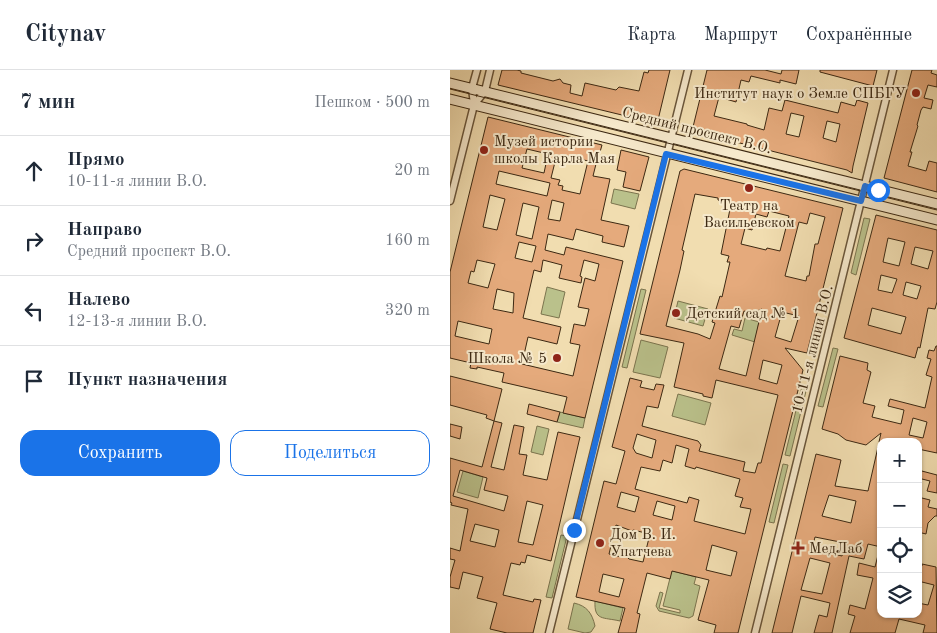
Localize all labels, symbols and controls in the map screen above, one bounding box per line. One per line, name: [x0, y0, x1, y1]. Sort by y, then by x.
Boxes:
text: Citynav: [25, 23, 106, 47]
text: Карта: [627, 26, 676, 44]
text: Маршрут: [704, 26, 778, 44]
text: Сохранённые: [806, 26, 912, 44]
place label: Институт наук о Земле СПБГУ: [694, 87, 906, 102]
marker: Институт наук о Земле СПБГУ: [910, 87, 922, 99]
text: 7 мин: [20, 92, 75, 113]
text: Пешком · 500 m: [314, 95, 430, 111]
street label: Средний проспект В.О.: [620, 106, 773, 157]
place label: Музей истории школы Карла Мая: [494, 135, 615, 167]
marker: Музей истории школы Карла Мая: [478, 144, 490, 156]
text: Прямо: [67, 151, 125, 170]
icon: ahead: [20, 157, 48, 185]
text: 20 m: [394, 163, 430, 179]
text: 10-11-я линии В.О.: [67, 174, 207, 190]
route start: [867, 179, 890, 202]
marker: Театр на Васильевском: [743, 182, 755, 194]
place label: Театр на Васильевском: [703, 199, 795, 231]
text: Направо: [67, 221, 142, 240]
icon: right: [20, 227, 48, 255]
text: 160 m: [385, 233, 430, 249]
text: Средний проспект В.О.: [67, 244, 231, 260]
street label: 10-11-я линии В.О.: [790, 284, 837, 415]
text: Налево: [67, 291, 130, 310]
icon: left: [20, 297, 48, 325]
text: 320 m: [385, 303, 430, 319]
marker: Детский сад № 1: [670, 307, 682, 319]
place label: Детский сад № 1: [686, 307, 800, 322]
text: 12-13-я линии В.О.: [67, 314, 207, 330]
place label: Школа № 5: [467, 352, 547, 367]
marker: Школа № 5: [551, 352, 563, 364]
icon: arrive: [20, 367, 48, 395]
text: Пункт назначения: [67, 371, 227, 390]
button: Сохранить: [20, 430, 220, 476]
button: Поделиться: [230, 430, 430, 476]
map controls: [877, 438, 922, 618]
button: +: [877, 438, 922, 483]
button: −: [877, 483, 922, 528]
route end: [563, 519, 586, 542]
place label: Дом В. И. Упатчева: [610, 528, 676, 560]
button: locate: [877, 528, 922, 573]
marker: Дом В. И. Упатчева: [594, 537, 606, 549]
marker: МедЛаб: [791, 541, 805, 555]
place label: МедЛаб: [809, 542, 862, 557]
button: layers: [877, 573, 922, 618]

